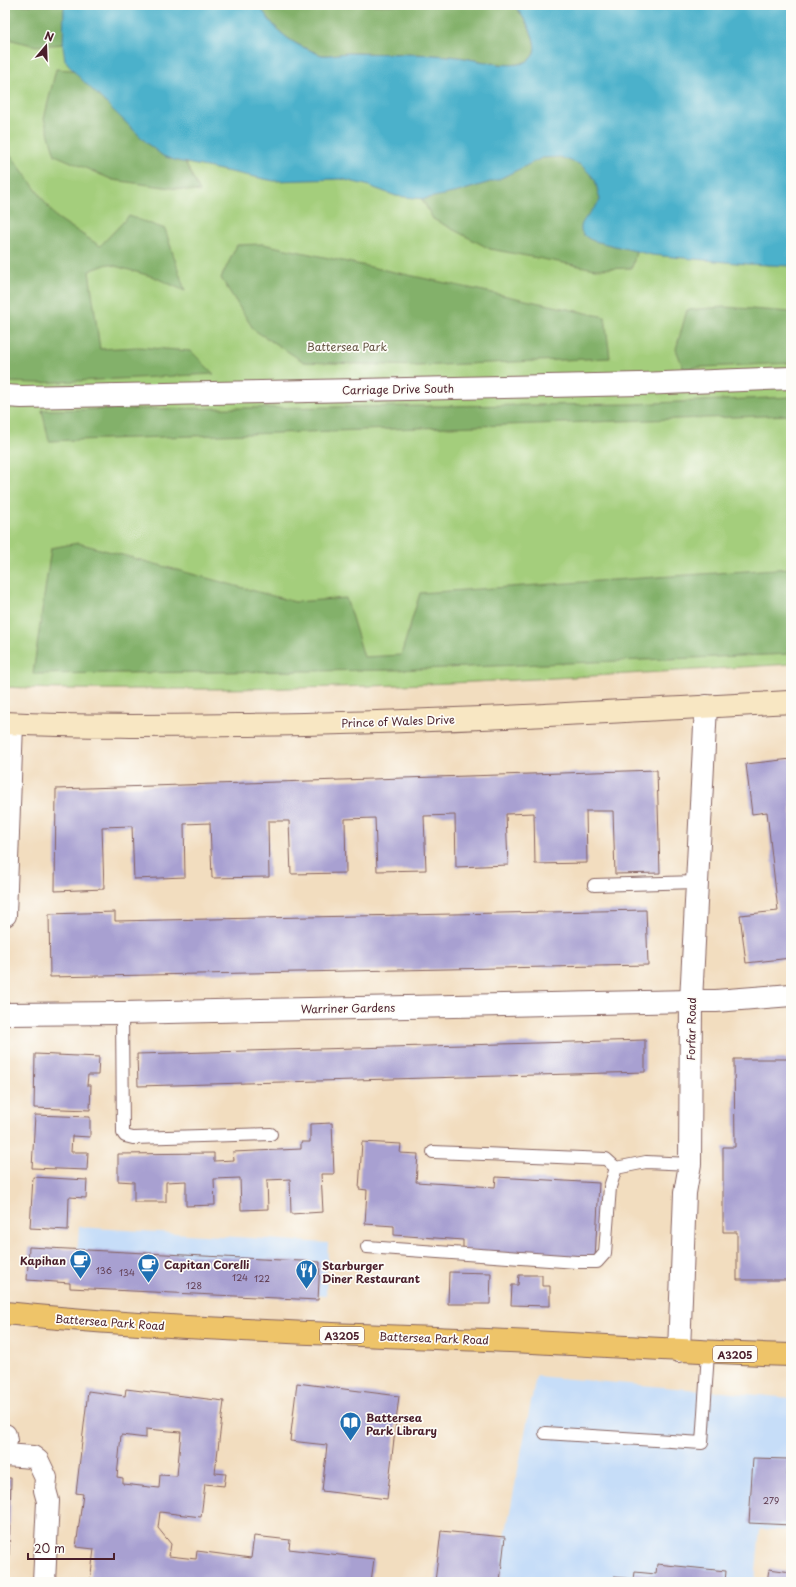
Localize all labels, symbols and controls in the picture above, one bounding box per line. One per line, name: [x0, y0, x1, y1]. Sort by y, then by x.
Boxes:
north arrow: [26, 26, 66, 66]
text: N: [43, 27, 57, 46]
park label: Battersea Park: [307, 338, 387, 355]
street label: Carriage Drive South: [342, 380, 454, 398]
street label: Prince of Wales Drive: [341, 711, 455, 731]
street label: Forfar Road: [682, 997, 700, 1061]
street label: Warriner Gardens: [301, 999, 395, 1017]
cafe icon: Kapihan: [68, 1247, 94, 1280]
cafe icon: Capitan Corelli: [136, 1251, 162, 1284]
place label: Kapihan: [20, 1252, 66, 1269]
place label: Capitan Corelli: [164, 1256, 250, 1273]
place label: Starburger Diner Restaurant: [322, 1257, 420, 1287]
restaurant icon: Starburger Diner Restaurant: [293, 1258, 319, 1291]
house number: 136: [96, 1263, 112, 1277]
house number: 134: [119, 1265, 135, 1279]
house number: 124: [232, 1270, 248, 1284]
house number: 122: [254, 1271, 270, 1285]
house number: 128: [186, 1278, 202, 1292]
street label: Battersea Park Road: [55, 1310, 165, 1334]
road number: A3205: [320, 1327, 364, 1343]
street label: Battersea Park Road: [379, 1328, 489, 1348]
road number: A3205: [713, 1346, 757, 1362]
place label: Battersea Park Library: [366, 1409, 437, 1439]
library icon: Battersea Park Library: [338, 1410, 364, 1443]
house number: 279: [763, 1493, 779, 1507]
scale bar: [28, 1535, 114, 1561]
text: 20 m: [34, 1539, 65, 1557]

